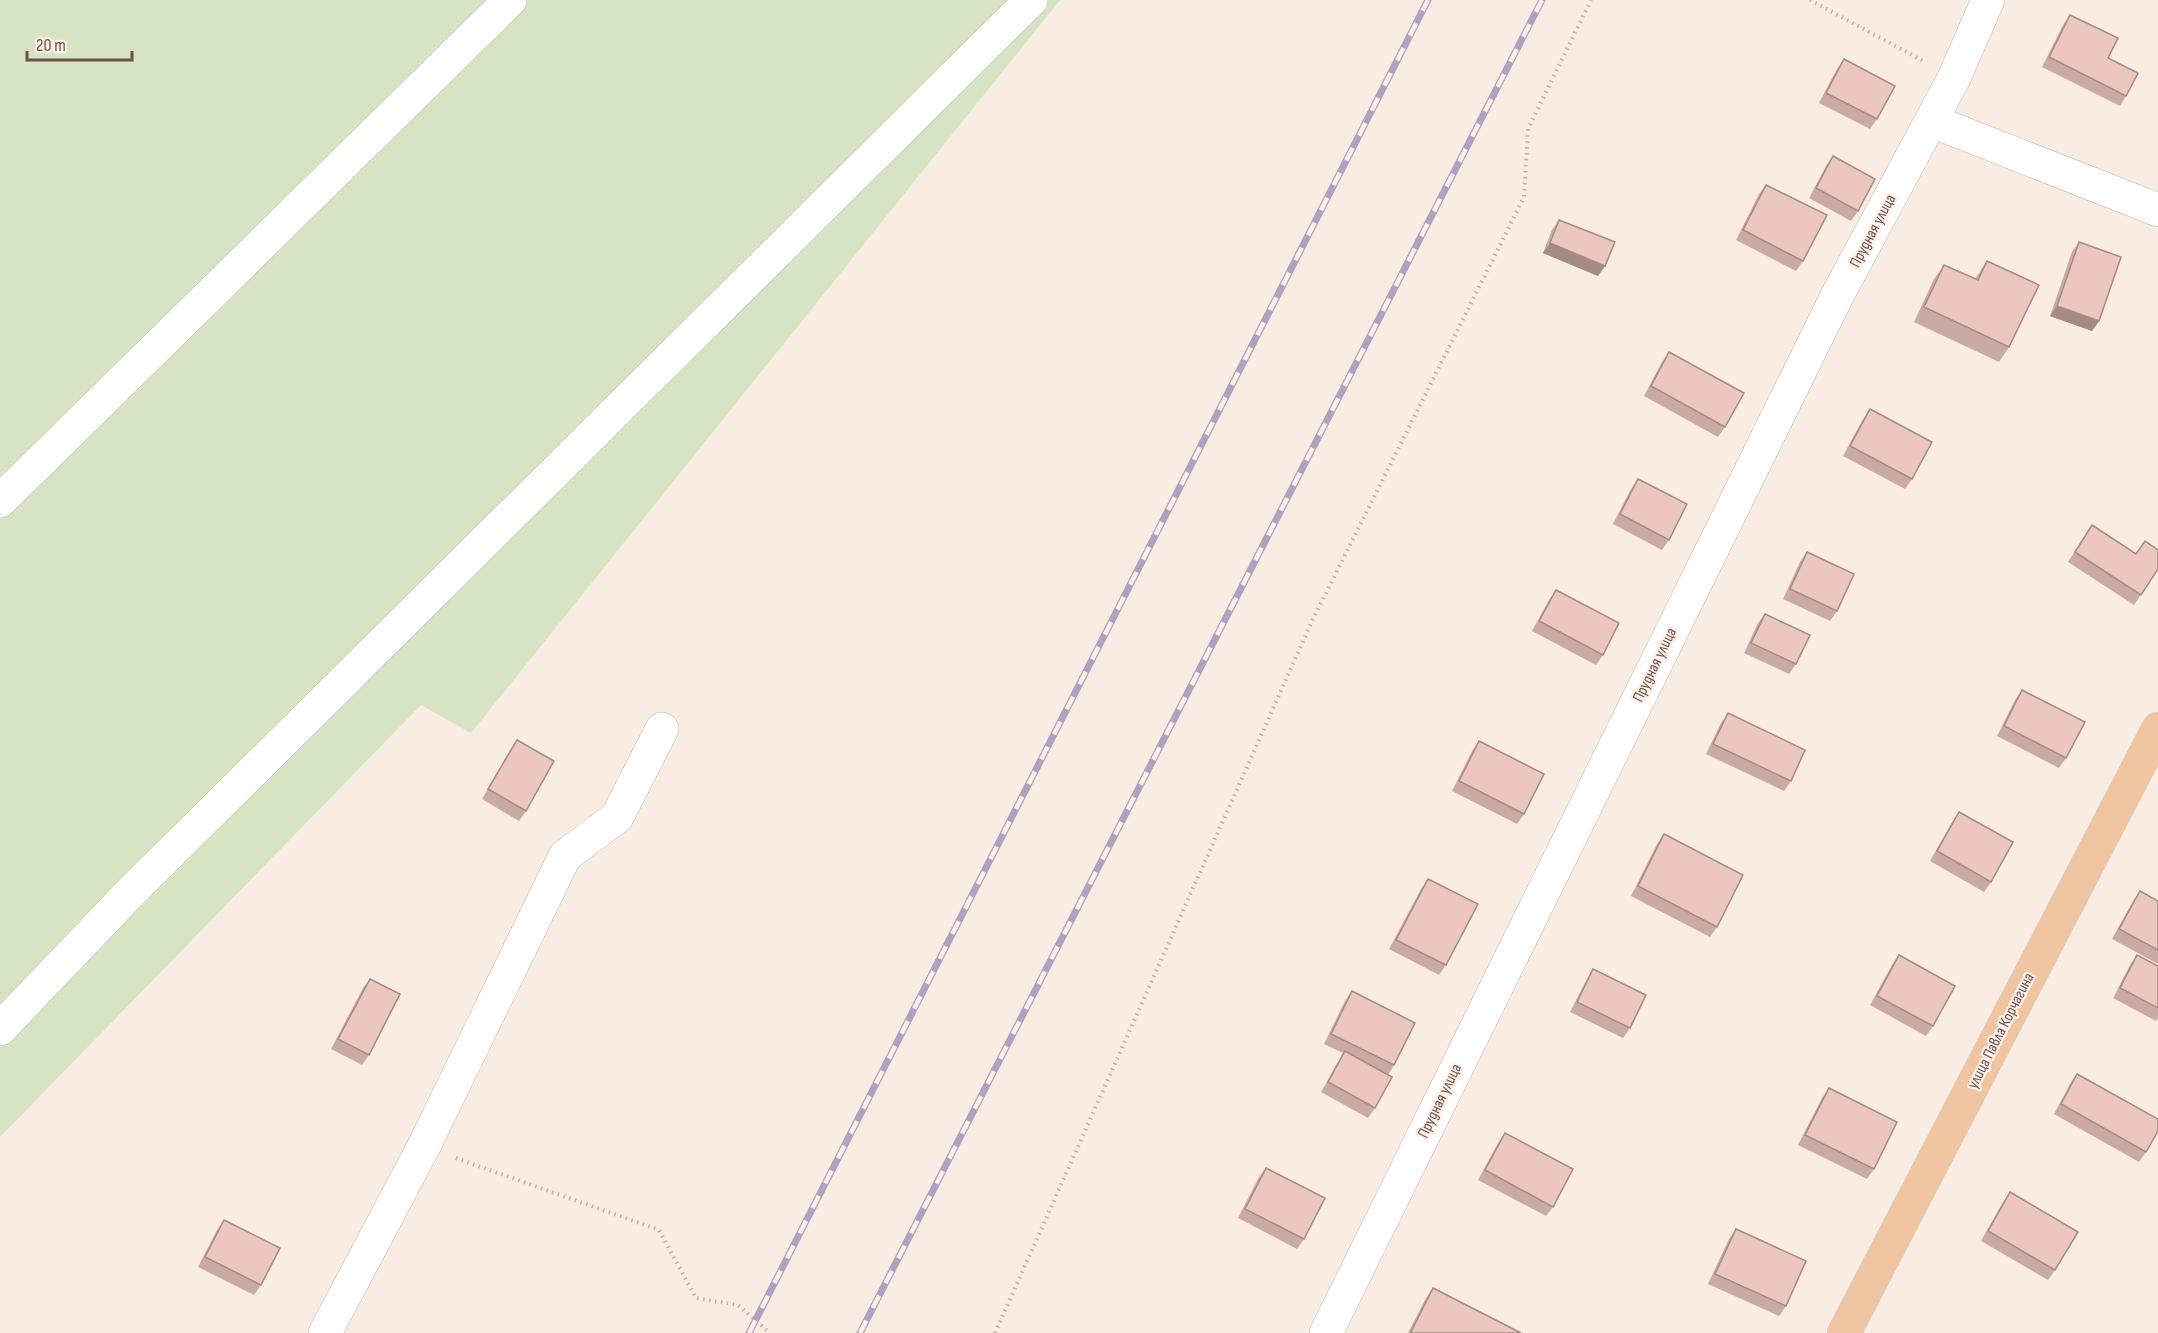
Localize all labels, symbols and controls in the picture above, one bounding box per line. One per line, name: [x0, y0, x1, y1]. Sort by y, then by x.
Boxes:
scale bar: [27, 24, 132, 62]
text: 20 m: [36, 35, 66, 56]
street label: Прудная улица: [1846, 191, 1900, 271]
street label: Прудная улица: [1629, 625, 1681, 705]
street label: улица Павла Корчагина: [1964, 970, 2038, 1092]
street label: Прудная улица: [1414, 1061, 1466, 1141]

